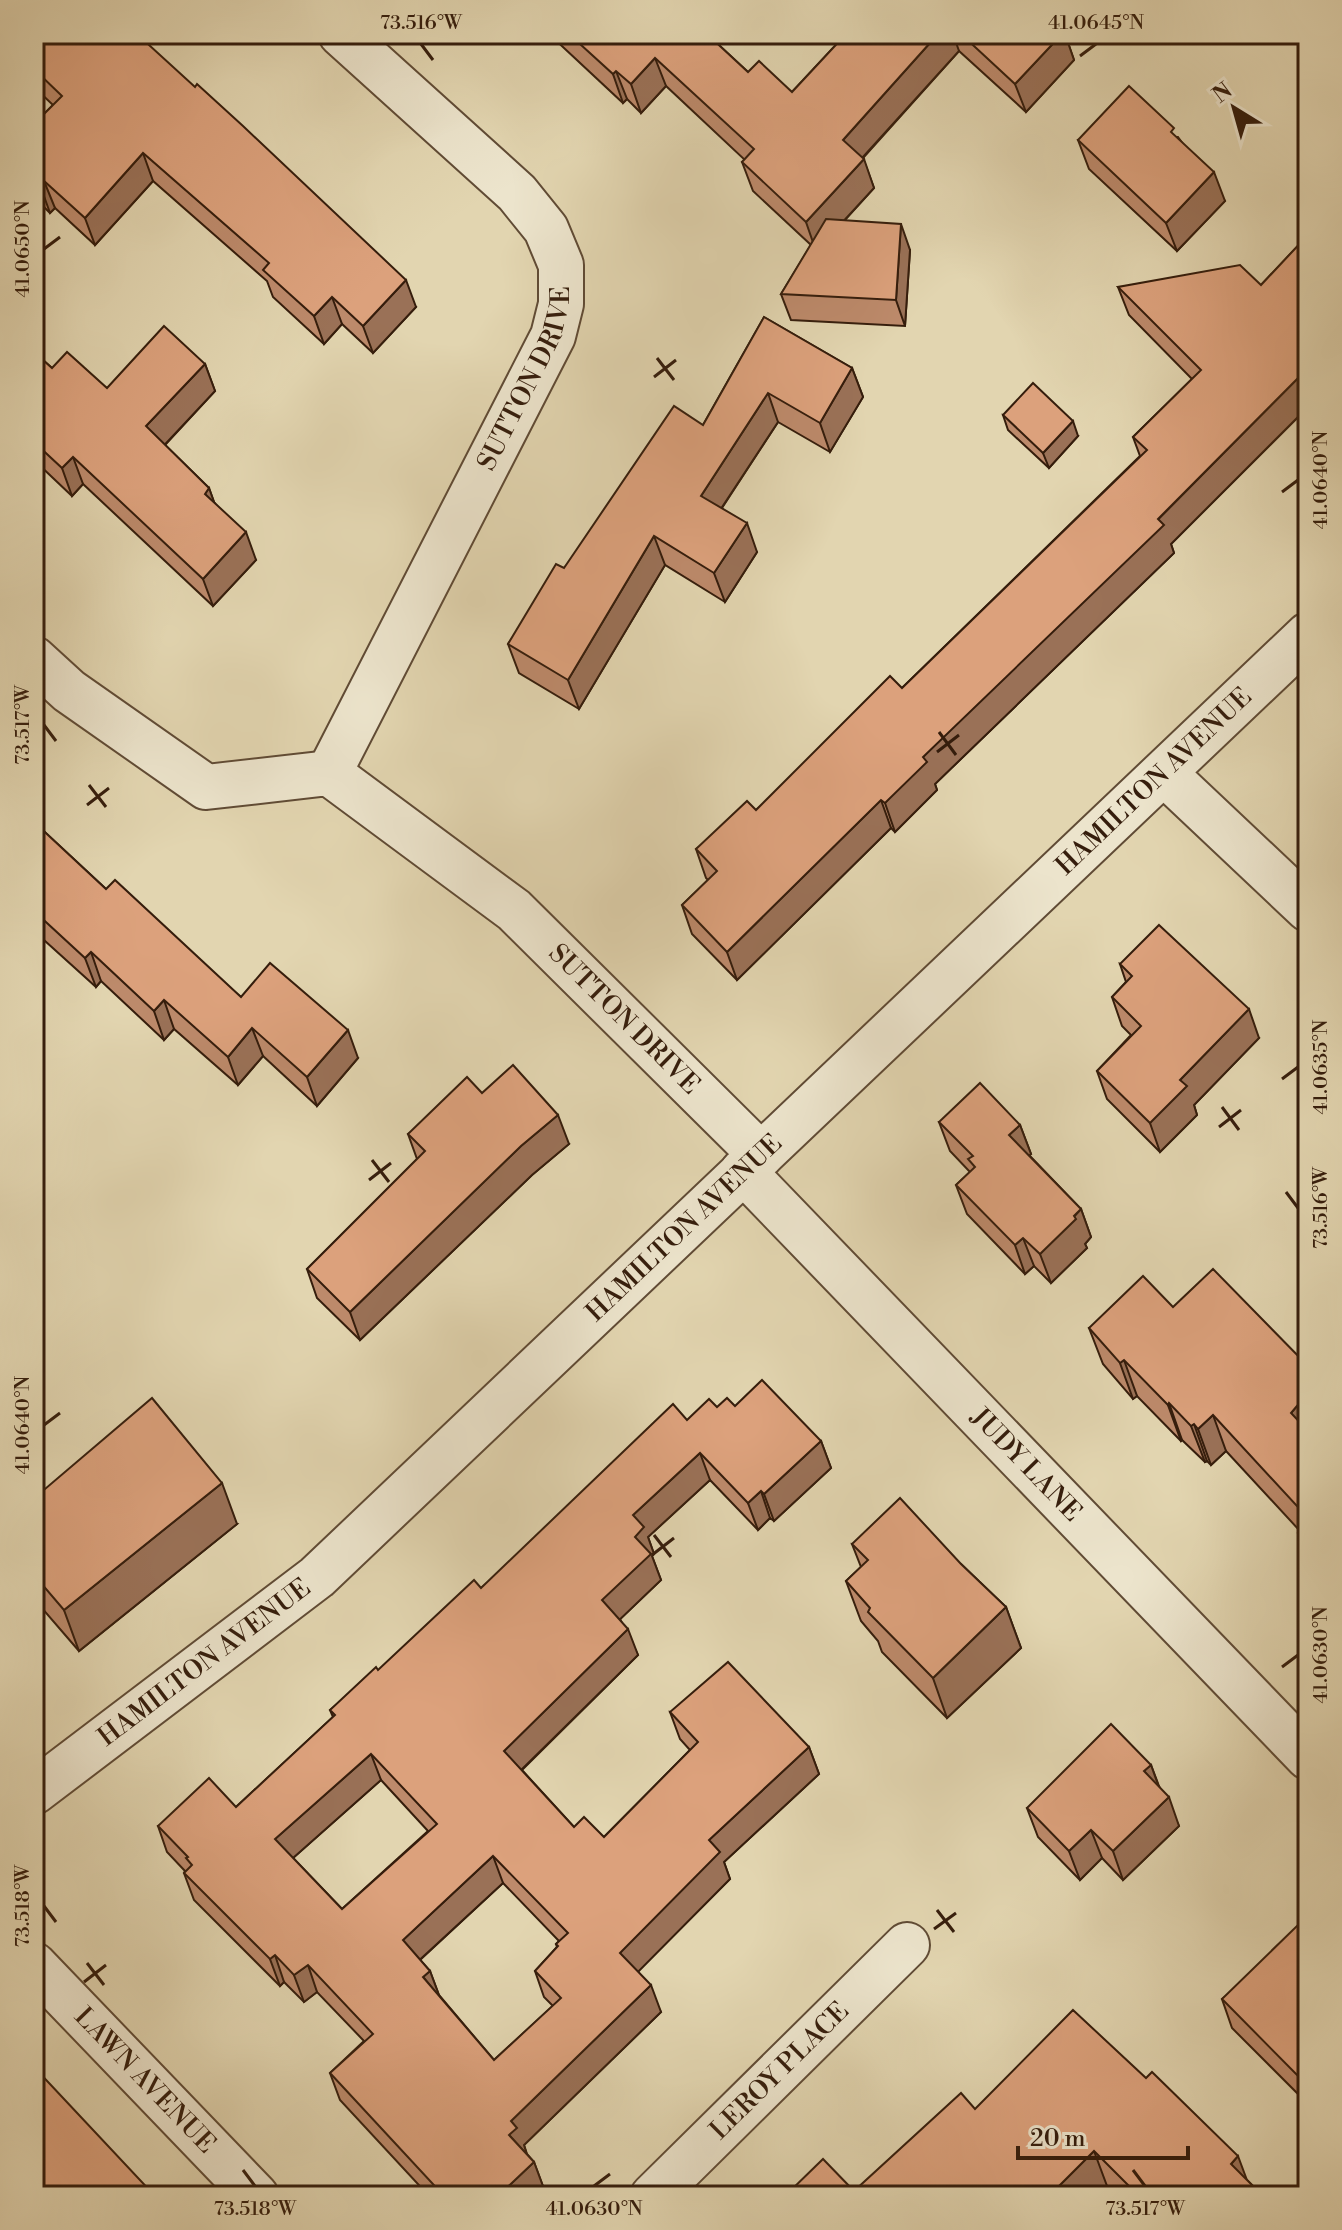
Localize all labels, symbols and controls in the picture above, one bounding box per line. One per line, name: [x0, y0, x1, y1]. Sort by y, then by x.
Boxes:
text: 73.516°W: [380, 11, 463, 36]
text: 41.0645°N: [1048, 11, 1144, 36]
north arrow: [1194, 68, 1274, 148]
text: N: [1208, 77, 1238, 109]
text: 41.0650°N: [11, 200, 36, 298]
street label: SUTTON DRIVE: [471, 286, 577, 476]
text: 41.0640°N: [1309, 431, 1334, 529]
street label: HAMILTON AVENUE: [1049, 681, 1259, 882]
text: 73.517°W: [11, 684, 36, 765]
street label: SUTTON DRIVE: [542, 938, 707, 1101]
text: 41.0635°N: [1309, 1019, 1334, 1114]
street label: HAMILTON AVENUE: [580, 1127, 789, 1329]
text: 73.516°W: [1309, 1166, 1334, 1249]
text: 41.0640°N: [11, 1376, 36, 1474]
street label: JUDY LANE: [963, 1401, 1088, 1528]
street label: HAMILTON AVENUE: [92, 1572, 317, 1753]
text: 41.0630°N: [1309, 1606, 1334, 1704]
text: 73.518°W: [11, 1864, 36, 1947]
street label: LEROY PLACE: [704, 1995, 856, 2146]
street label: LAWN AVENUE: [68, 2001, 222, 2160]
scale bar: [1018, 2110, 1188, 2160]
text: 20 m: [1030, 2124, 1086, 2154]
text: 73.518°W: [214, 2197, 297, 2222]
text: 41.0630°N: [545, 2197, 643, 2222]
text: 73.517°W: [1105, 2197, 1186, 2222]

